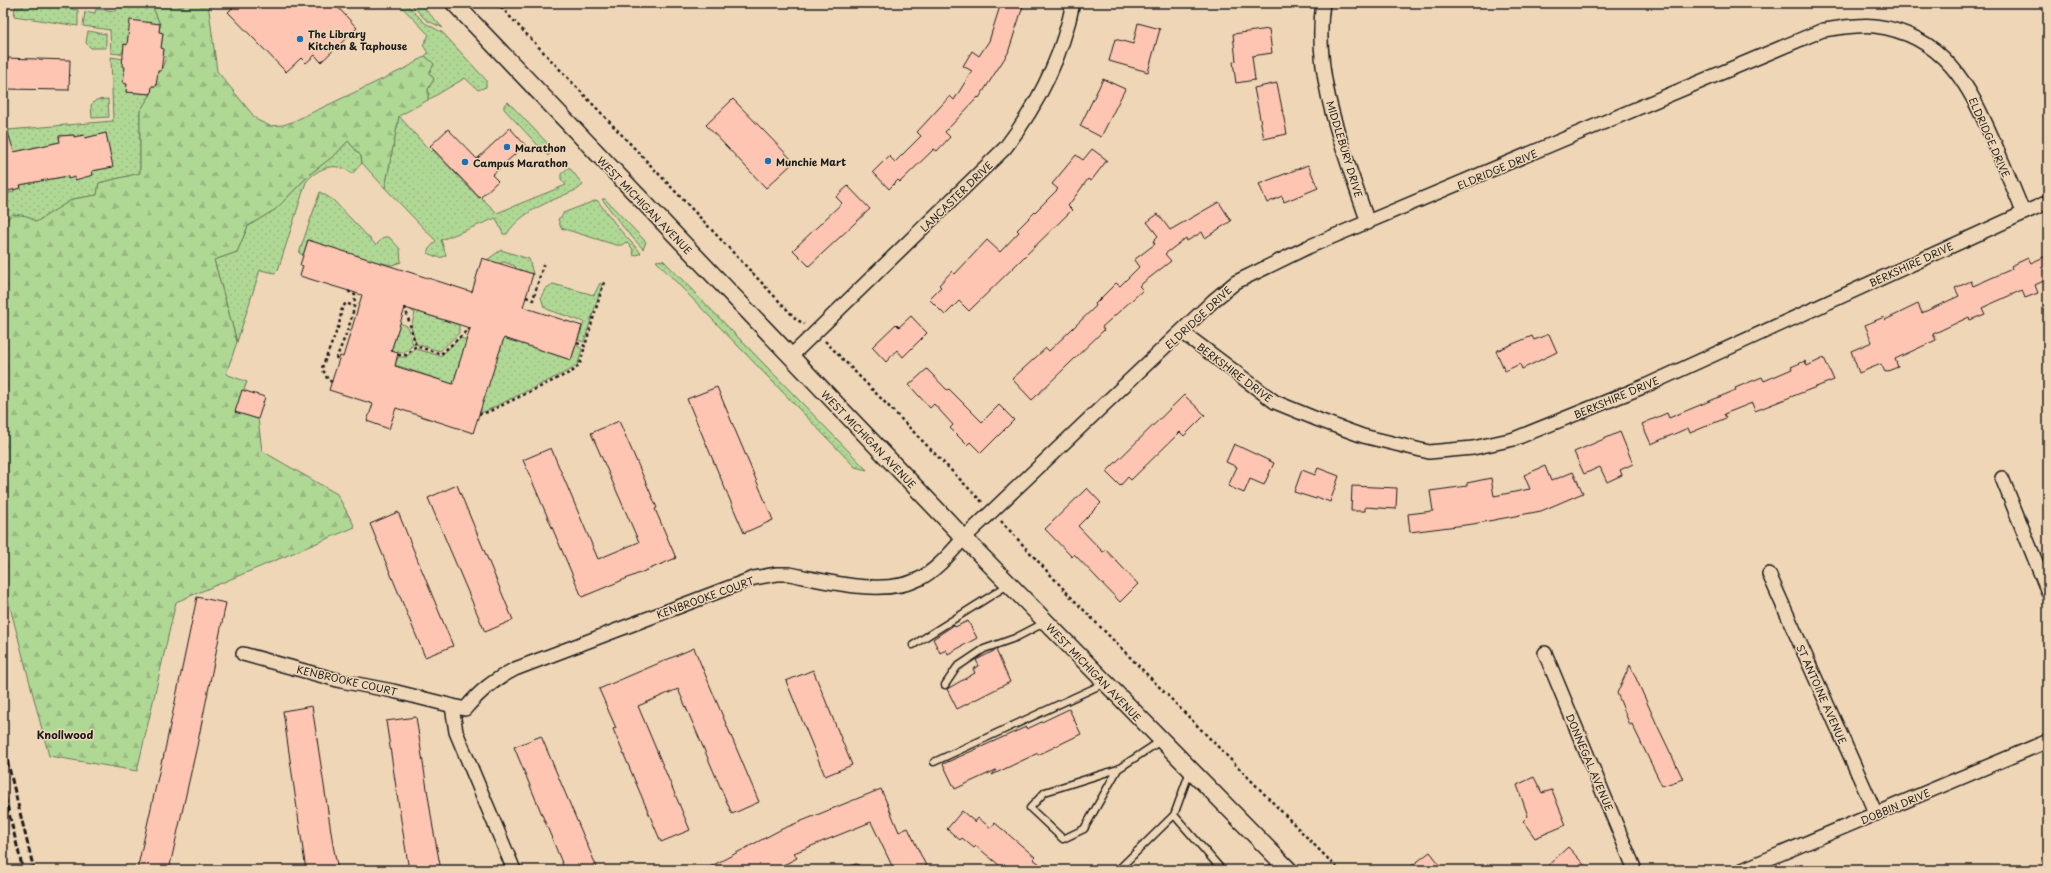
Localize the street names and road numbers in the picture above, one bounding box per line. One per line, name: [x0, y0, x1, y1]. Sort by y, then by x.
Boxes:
street label: ELDRIDGE DRIVE: [1966, 95, 2014, 179]
street label: MIDDLEBURY DRIVE: [1323, 99, 1367, 199]
street label: ELDRIDGE DRIVE: [1454, 145, 1540, 193]
street label: WEST MICHIGAN AVENUE: [594, 153, 696, 257]
street label: LANCASTER DRIVE: [916, 157, 996, 235]
street label: BERKSHIRE DRIVE: [1867, 238, 1955, 290]
street label: ELDRIDGE DRIVE: [1161, 282, 1235, 352]
street label: BERKSHIRE DRIVE: [1194, 339, 1276, 405]
street label: BERKSHIRE DRIVE: [1571, 372, 1661, 422]
street label: WEST MICHIGAN AVENUE: [818, 387, 920, 491]
street label: KENBROOKE COURT: [654, 572, 756, 622]
street label: WEST MICHIGAN AVENUE: [1043, 620, 1145, 724]
street label: ST ANTOINE AVENUE: [1793, 642, 1851, 746]
street label: KENBROOKE COURT: [295, 661, 399, 699]
street label: DONNEGAL AVENUE: [1563, 711, 1617, 813]
street label: DOBBIN DRIVE: [1858, 785, 1932, 827]

